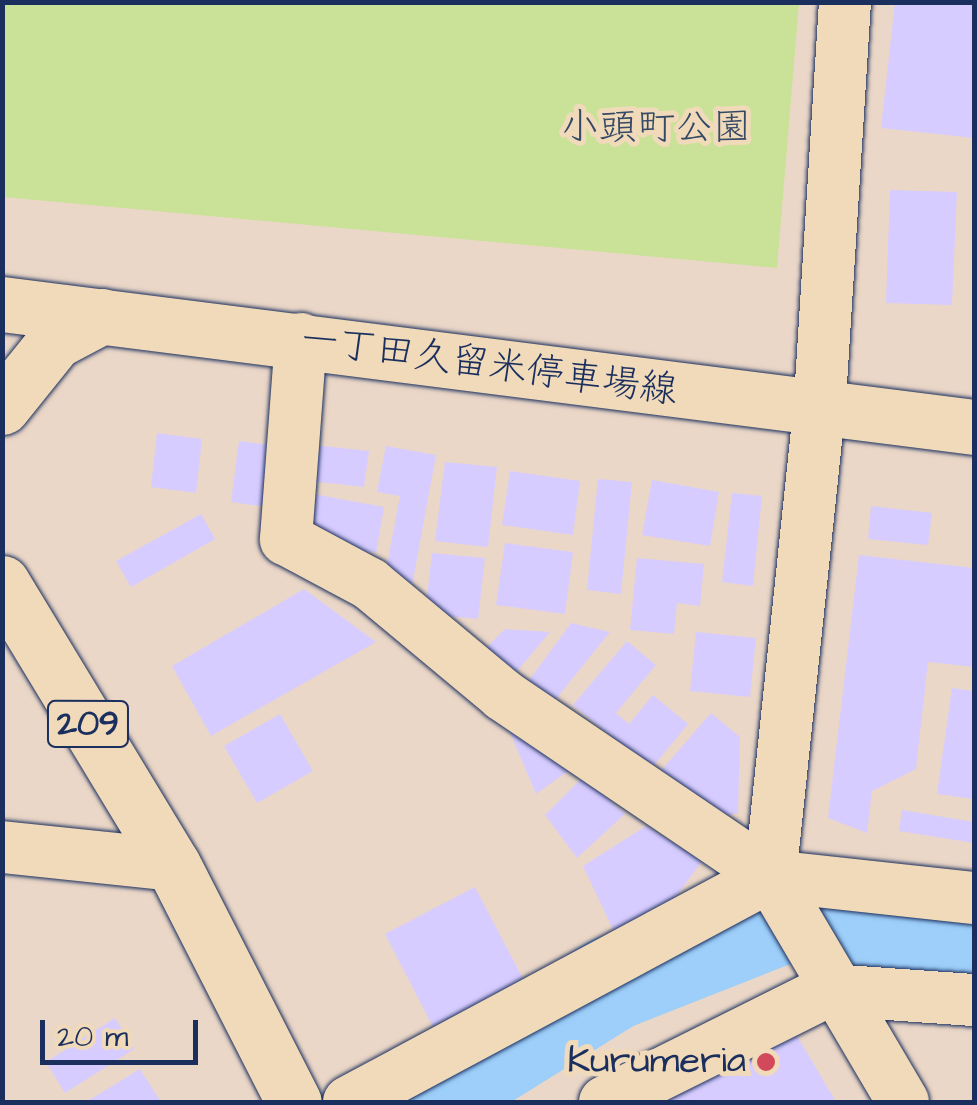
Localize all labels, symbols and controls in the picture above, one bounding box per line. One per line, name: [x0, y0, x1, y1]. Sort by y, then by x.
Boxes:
park label: 小頭町公園: [561, 106, 751, 152]
street label: 一丁田久留米停車場線: [298, 317, 680, 415]
road number: 209: [46, 694, 130, 754]
scale bar: [45, 1000, 202, 1062]
text: 20 m: [57, 1016, 128, 1058]
place label: Kurumeria: [567, 1039, 746, 1085]
marker: Kurumeria: [755, 1051, 777, 1073]

